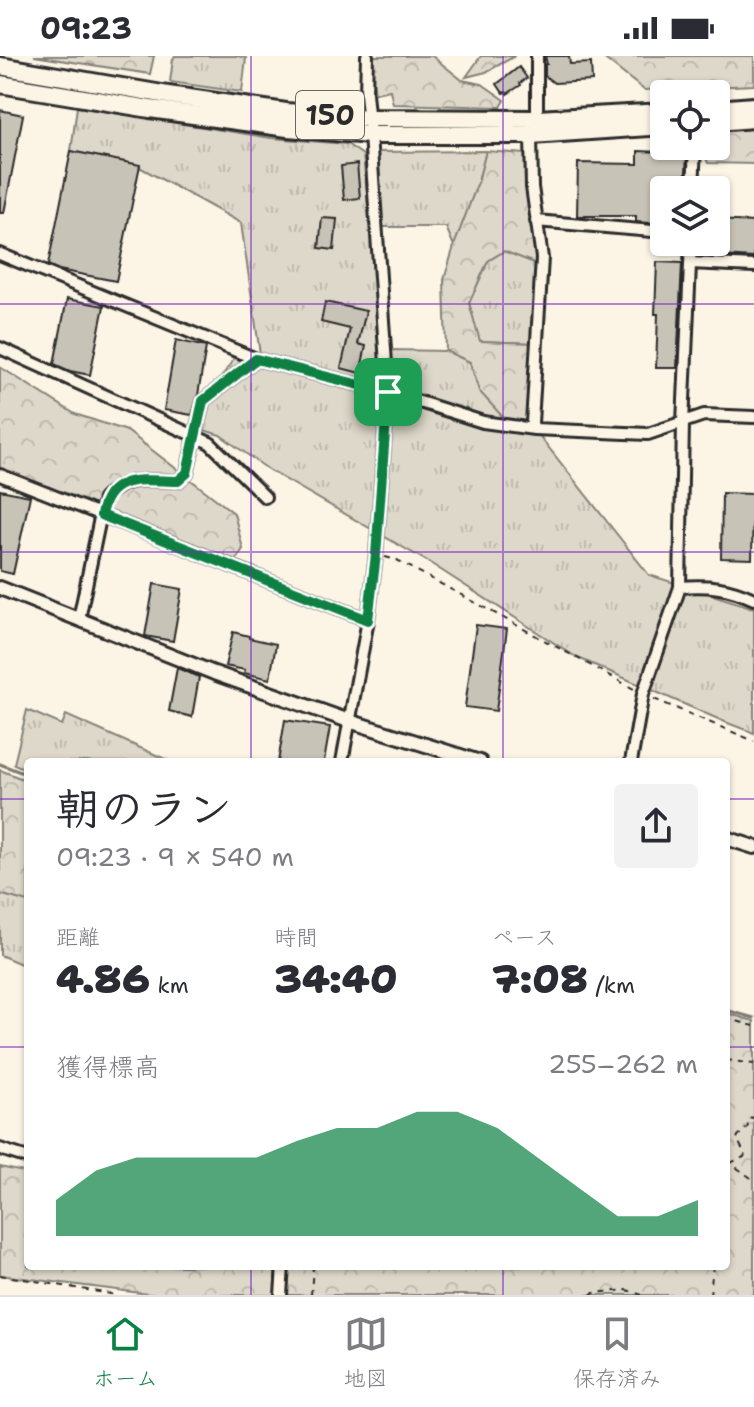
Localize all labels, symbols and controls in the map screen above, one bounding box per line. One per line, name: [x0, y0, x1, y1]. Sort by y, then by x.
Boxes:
text: 09:23: [40, 8, 132, 49]
map controls: [650, 80, 730, 256]
button: locate: [650, 80, 730, 160]
road number: 150: [296, 91, 364, 139]
button: layers: [650, 176, 730, 256]
pin: [354, 358, 422, 426]
icon: arrive: [366, 370, 410, 414]
text: 朝のラン: [56, 779, 232, 838]
button: share: [614, 784, 698, 868]
text: 09:23 · 9 × 540 m: [56, 839, 294, 874]
text: 距離: [56, 923, 100, 952]
text: 時間: [274, 923, 318, 952]
text: ペース: [492, 923, 557, 952]
text: 4.86: [56, 952, 150, 1006]
text: 34:40: [274, 952, 398, 1006]
text: 7:08: [492, 952, 588, 1006]
text: km: [150, 971, 189, 1000]
text: /km: [588, 971, 635, 1000]
text: 255–262 m: [548, 1046, 698, 1081]
text: 獲得標高: [56, 1049, 160, 1084]
tab: ホーム: [93, 1312, 158, 1393]
tab: 地図: [344, 1312, 388, 1393]
tab: 保存済み: [573, 1312, 661, 1393]

